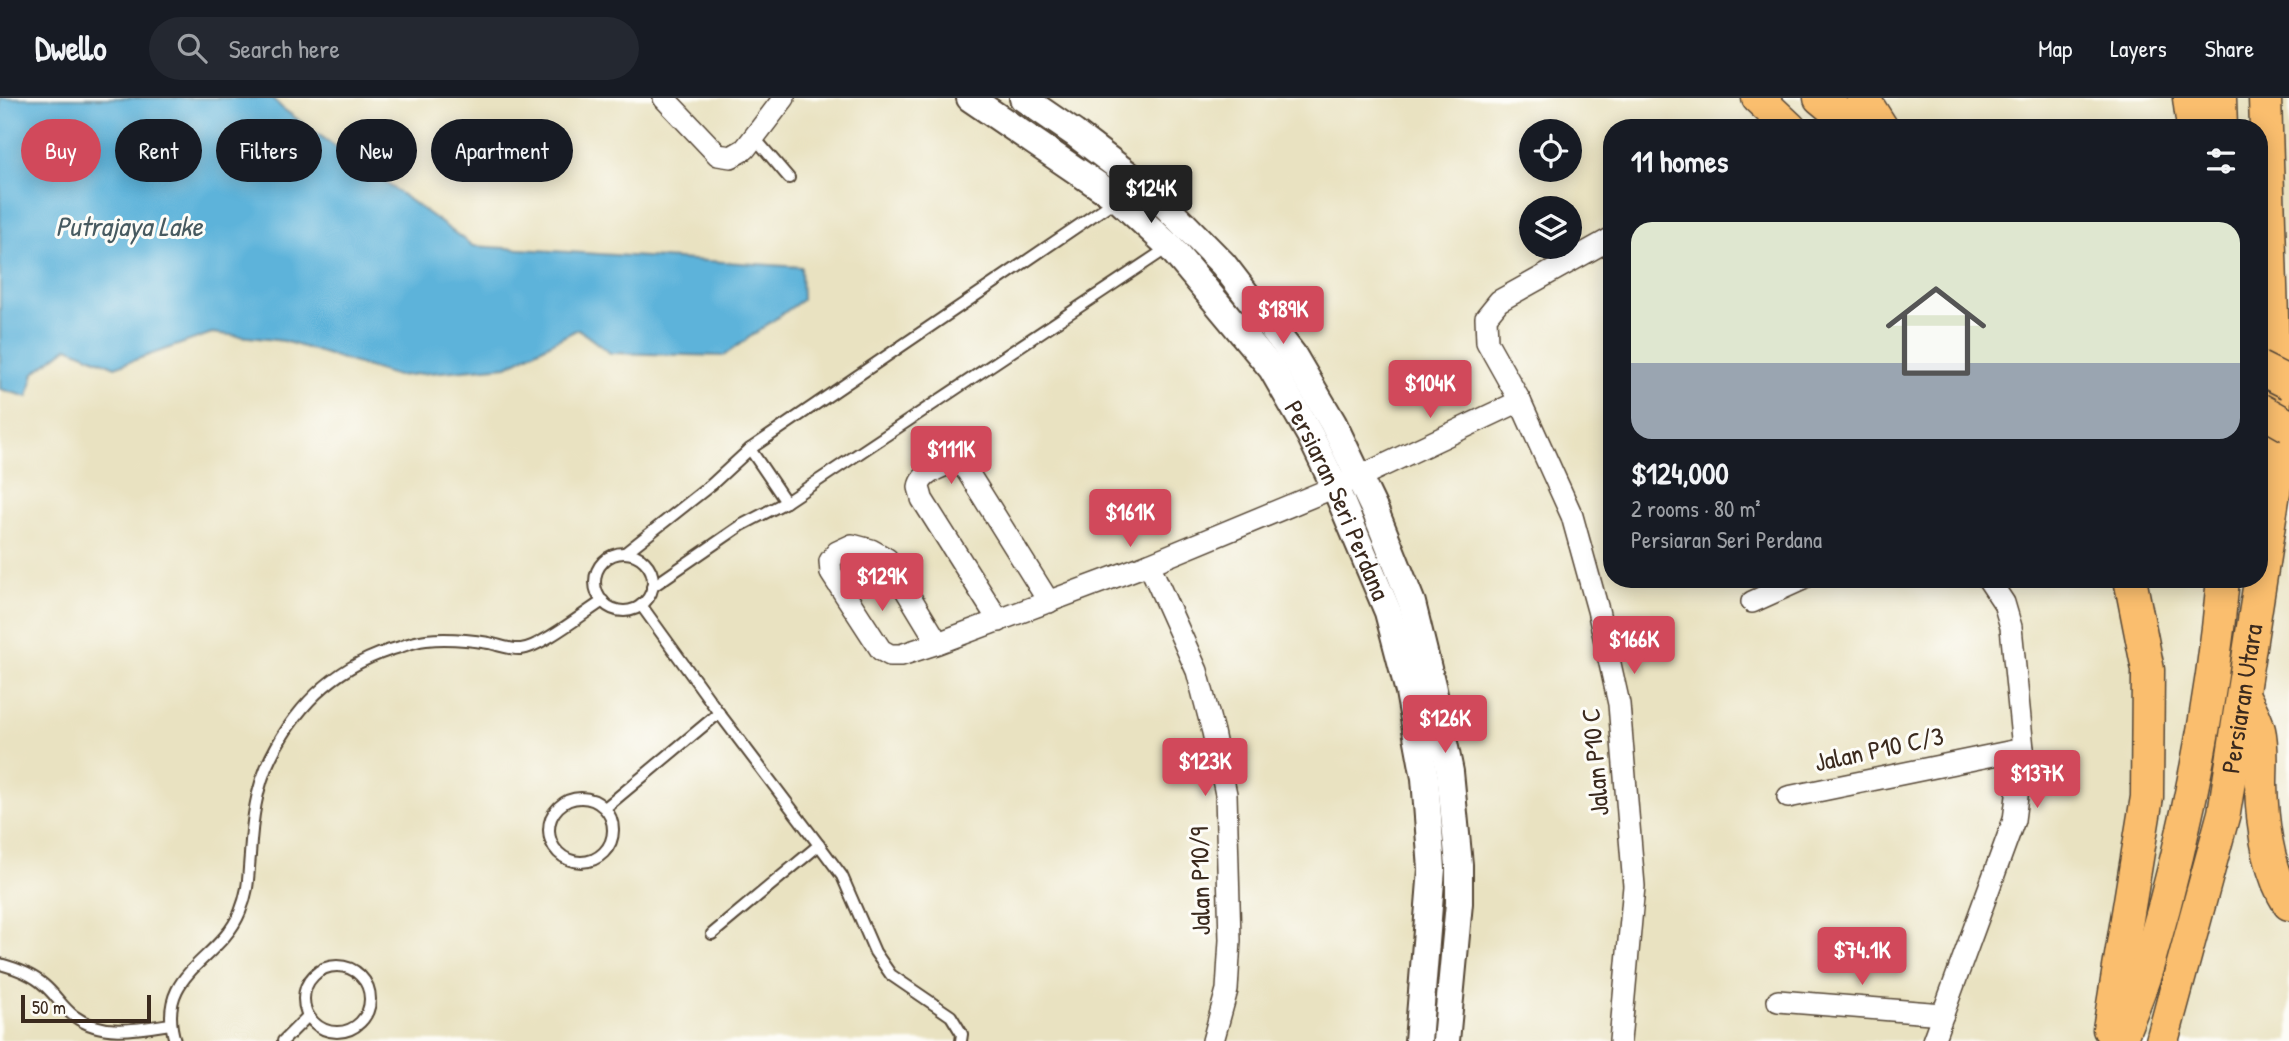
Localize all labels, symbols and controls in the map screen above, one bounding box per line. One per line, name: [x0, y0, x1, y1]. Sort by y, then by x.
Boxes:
search box: [149, 17, 639, 80]
text: Dwello: [35, 26, 107, 70]
icon: search: [173, 29, 211, 67]
text: Search here: [229, 31, 340, 66]
text: Map: [2038, 32, 2072, 64]
text: Layers: [2110, 32, 2167, 64]
text: Share: [2205, 32, 2254, 64]
chip: Buy: [21, 119, 101, 182]
chip: Rent: [115, 119, 202, 182]
chip: Filters: [216, 119, 322, 182]
chip: New: [336, 119, 417, 182]
chip: Apartment: [431, 119, 573, 182]
map controls: [1519, 119, 1582, 259]
button: locate: [1519, 119, 1582, 182]
text: 11 homes: [1631, 141, 1728, 181]
icon: filters: [2202, 142, 2240, 180]
pin: $124K: [1102, 166, 1200, 225]
text: $124K: [1125, 172, 1177, 203]
button: layers: [1519, 196, 1582, 259]
water label: Putrajaya Lake: [55, 207, 204, 245]
icon: home: [1873, 268, 1999, 394]
pin: $189K: [1234, 286, 1332, 346]
text: $189K: [1258, 293, 1308, 324]
pin: $104K: [1381, 360, 1479, 420]
text: $104K: [1405, 367, 1455, 398]
street label: Persiaran Seri Perdana: [1277, 394, 1399, 605]
pin: $111K: [902, 426, 1000, 486]
text: $111K: [927, 433, 975, 464]
text: $124,000: [1631, 453, 1729, 493]
pin: $161K: [1081, 490, 1179, 549]
text: 2 rooms · 80 m²: [1631, 493, 1761, 524]
text: $161K: [1105, 496, 1155, 527]
text: Persiaran Seri Perdana: [1631, 524, 1822, 555]
pin: $129K: [833, 554, 931, 613]
text: $129K: [856, 560, 908, 591]
pin: $166K: [1585, 616, 1683, 676]
street label: Persiaran Utara: [2212, 621, 2270, 776]
text: $166K: [1609, 623, 1659, 654]
pin: $126K: [1396, 696, 1494, 755]
text: $126K: [1419, 702, 1471, 733]
street label: Jalan P10 C: [1572, 706, 1617, 818]
street label: Jalan P10 C/3: [1811, 718, 1947, 779]
pin: $123K: [1156, 738, 1254, 798]
text: $123K: [1178, 745, 1232, 776]
pin: $137K: [1988, 750, 2086, 810]
text: $137K: [2010, 757, 2064, 788]
street label: Jalan P10/9: [1181, 826, 1218, 936]
pin: $74.1K: [1805, 928, 1919, 987]
text: $74.1K: [1834, 934, 1890, 965]
scale bar: [21, 992, 150, 1024]
text: 50 m: [32, 994, 66, 1020]

